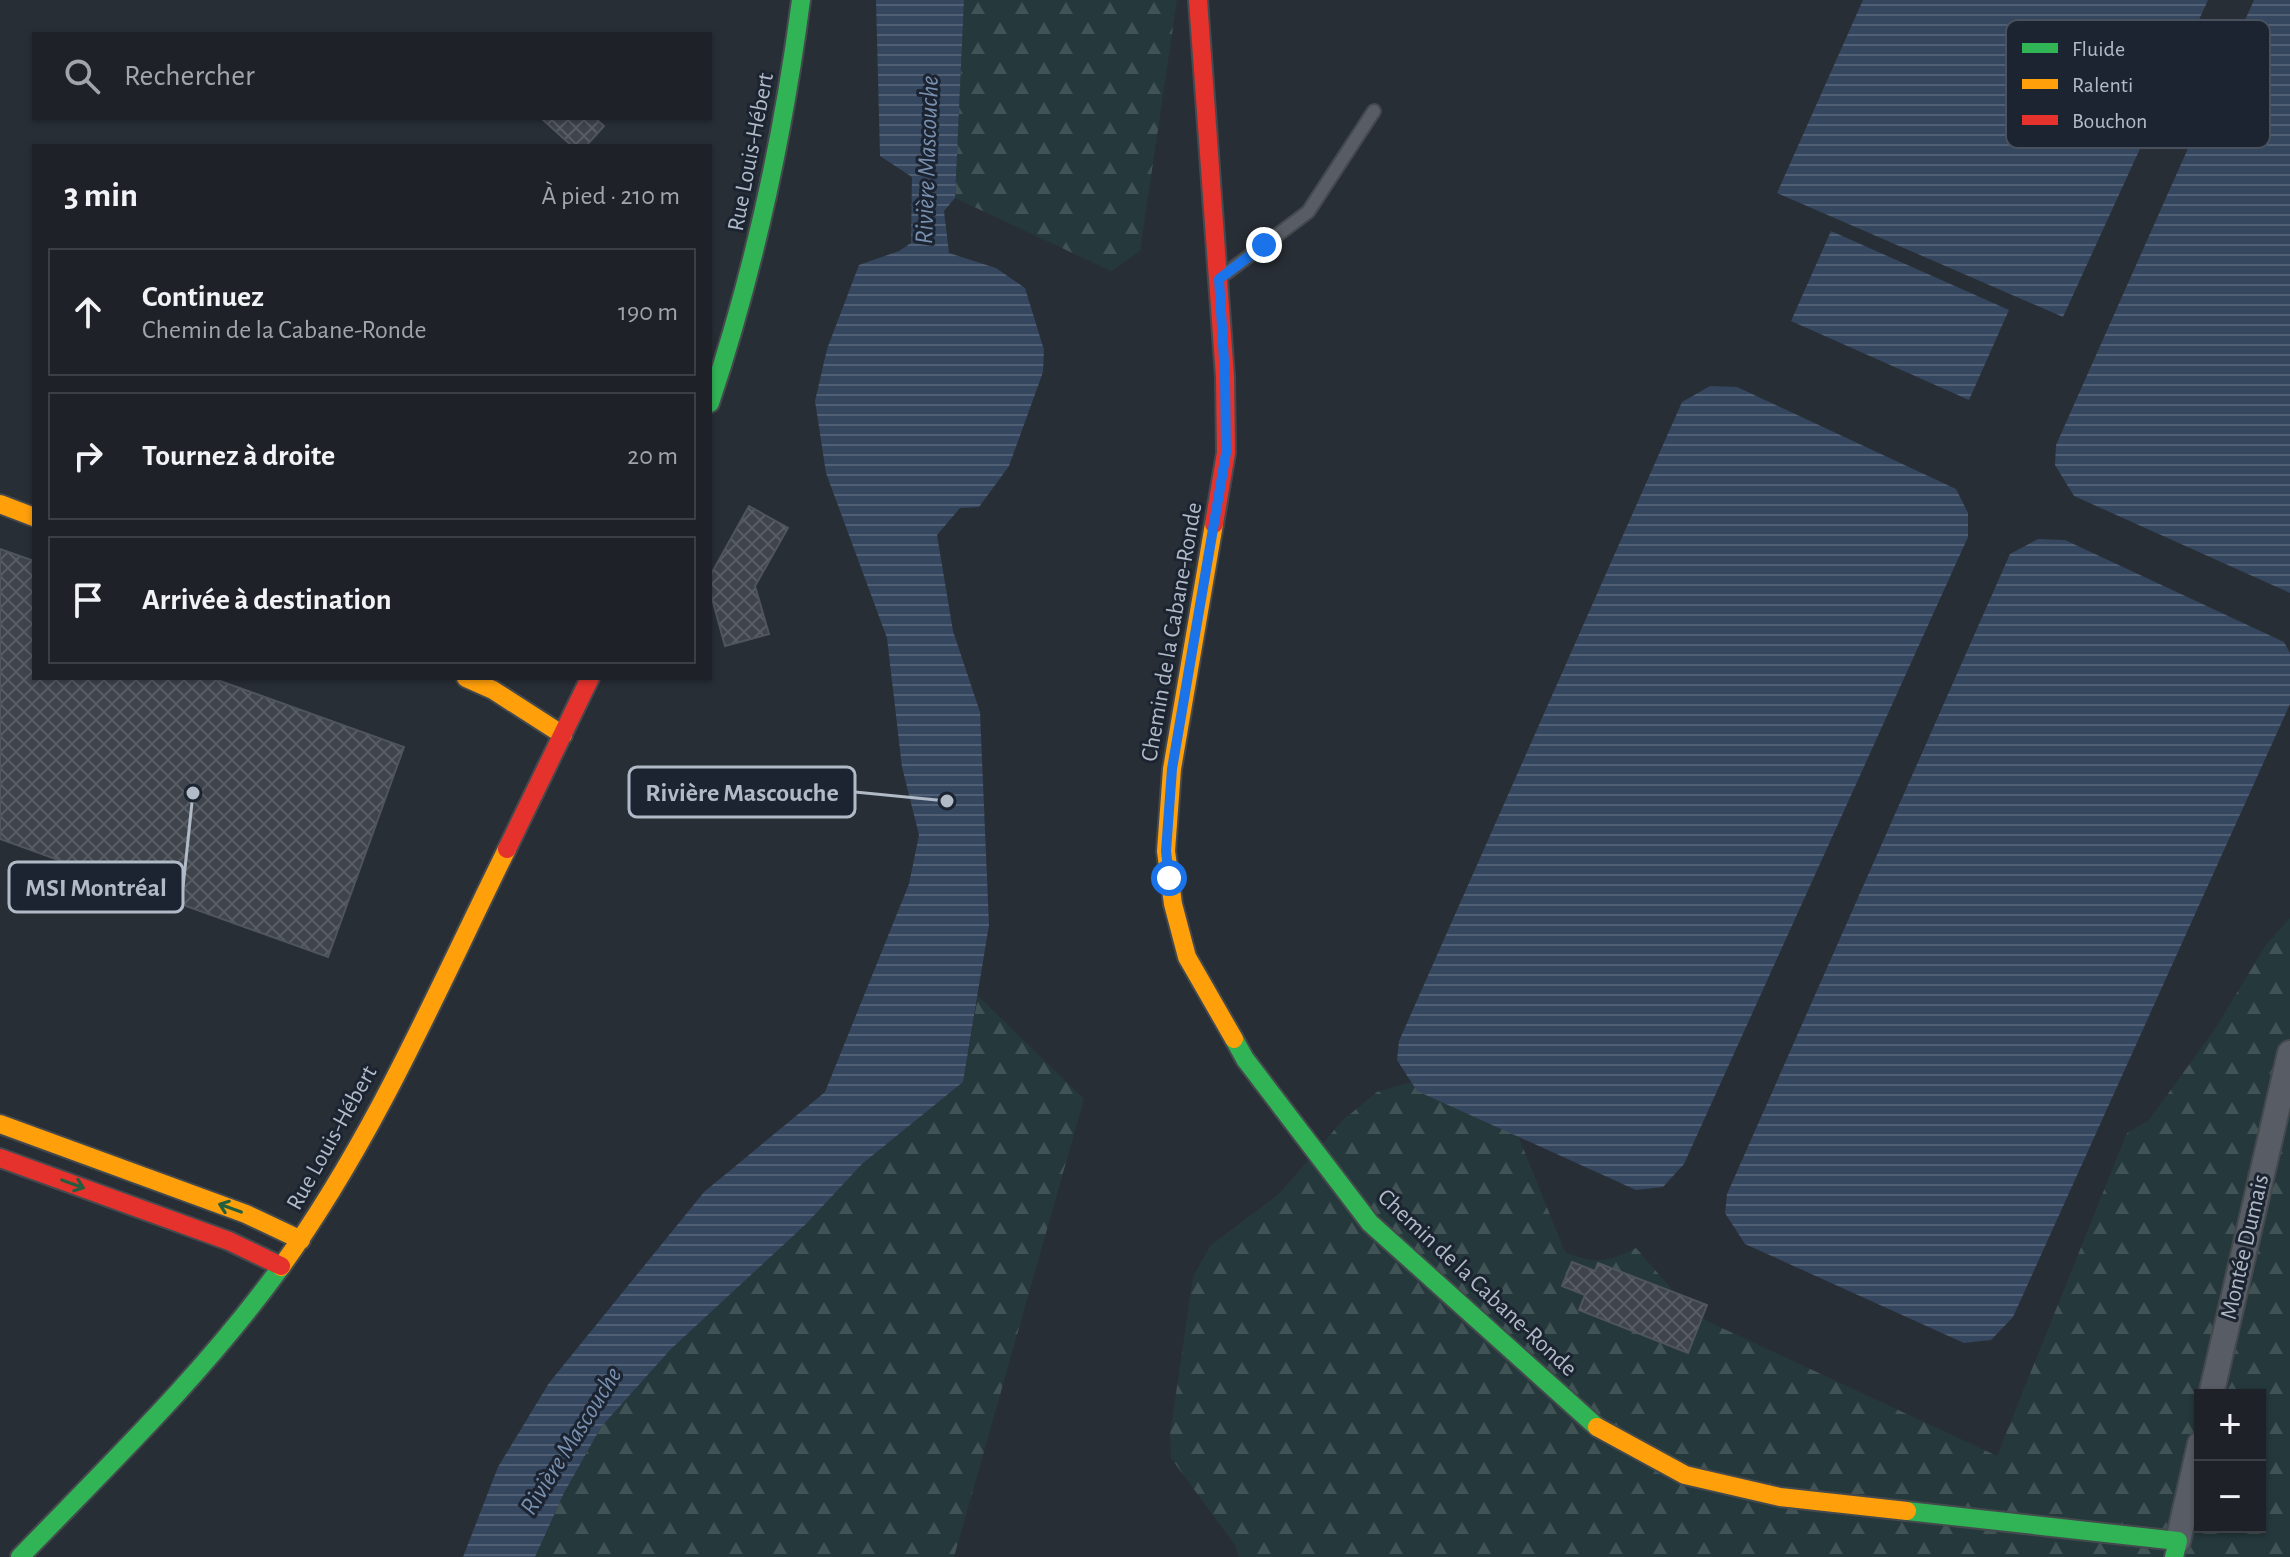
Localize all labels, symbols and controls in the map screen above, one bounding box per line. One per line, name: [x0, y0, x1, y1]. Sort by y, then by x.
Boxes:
legend: [2006, 20, 2270, 148]
search box: [32, 32, 712, 120]
text: Fluide: [2072, 38, 2125, 60]
icon: search: [60, 54, 104, 98]
text: Rechercher: [124, 61, 255, 91]
street label: Rue Louis-Hébert: [724, 70, 778, 233]
text: Ralenti: [2072, 74, 2133, 96]
water label: Rivière Mascouche: [911, 75, 943, 245]
text: Bouchon: [2072, 110, 2147, 132]
text: 3 min: [64, 179, 138, 213]
text: À pied · 210 m: [542, 183, 680, 209]
route end: [1246, 227, 1282, 263]
text: Continuez: [142, 282, 264, 312]
icon: ahead: [66, 290, 110, 334]
text: 190 m: [618, 299, 678, 325]
text: Chemin de la Cabane-Ronde: [142, 317, 426, 343]
icon: right: [66, 434, 110, 478]
text: Tournez à droite: [142, 441, 335, 471]
text: 20 m: [627, 443, 678, 469]
street label: Chemin de la Cabane-Ronde: [1137, 501, 1207, 763]
icon: arrive: [66, 578, 110, 622]
text: Arrivée à destination: [142, 585, 392, 615]
callout: Rivière Mascouche: [629, 767, 855, 817]
text: Rivière Mascouche: [645, 780, 839, 806]
route start: [1151, 860, 1187, 896]
callout: MSI Montréal: [9, 862, 183, 912]
text: MSI Montréal: [25, 875, 167, 901]
street label: Rue Louis-Hébert: [283, 1062, 382, 1214]
street label: Montée Dumais: [2217, 1172, 2273, 1322]
one-way arrow: [60, 1178, 85, 1193]
street label: Chemin de la Cabane-Ronde: [1373, 1185, 1581, 1381]
one-way arrow: [217, 1199, 242, 1214]
water label: Rivière Mascouche: [515, 1362, 627, 1519]
map controls: [2194, 1389, 2266, 1533]
button: +: [2194, 1389, 2266, 1461]
button: −: [2194, 1461, 2266, 1533]

